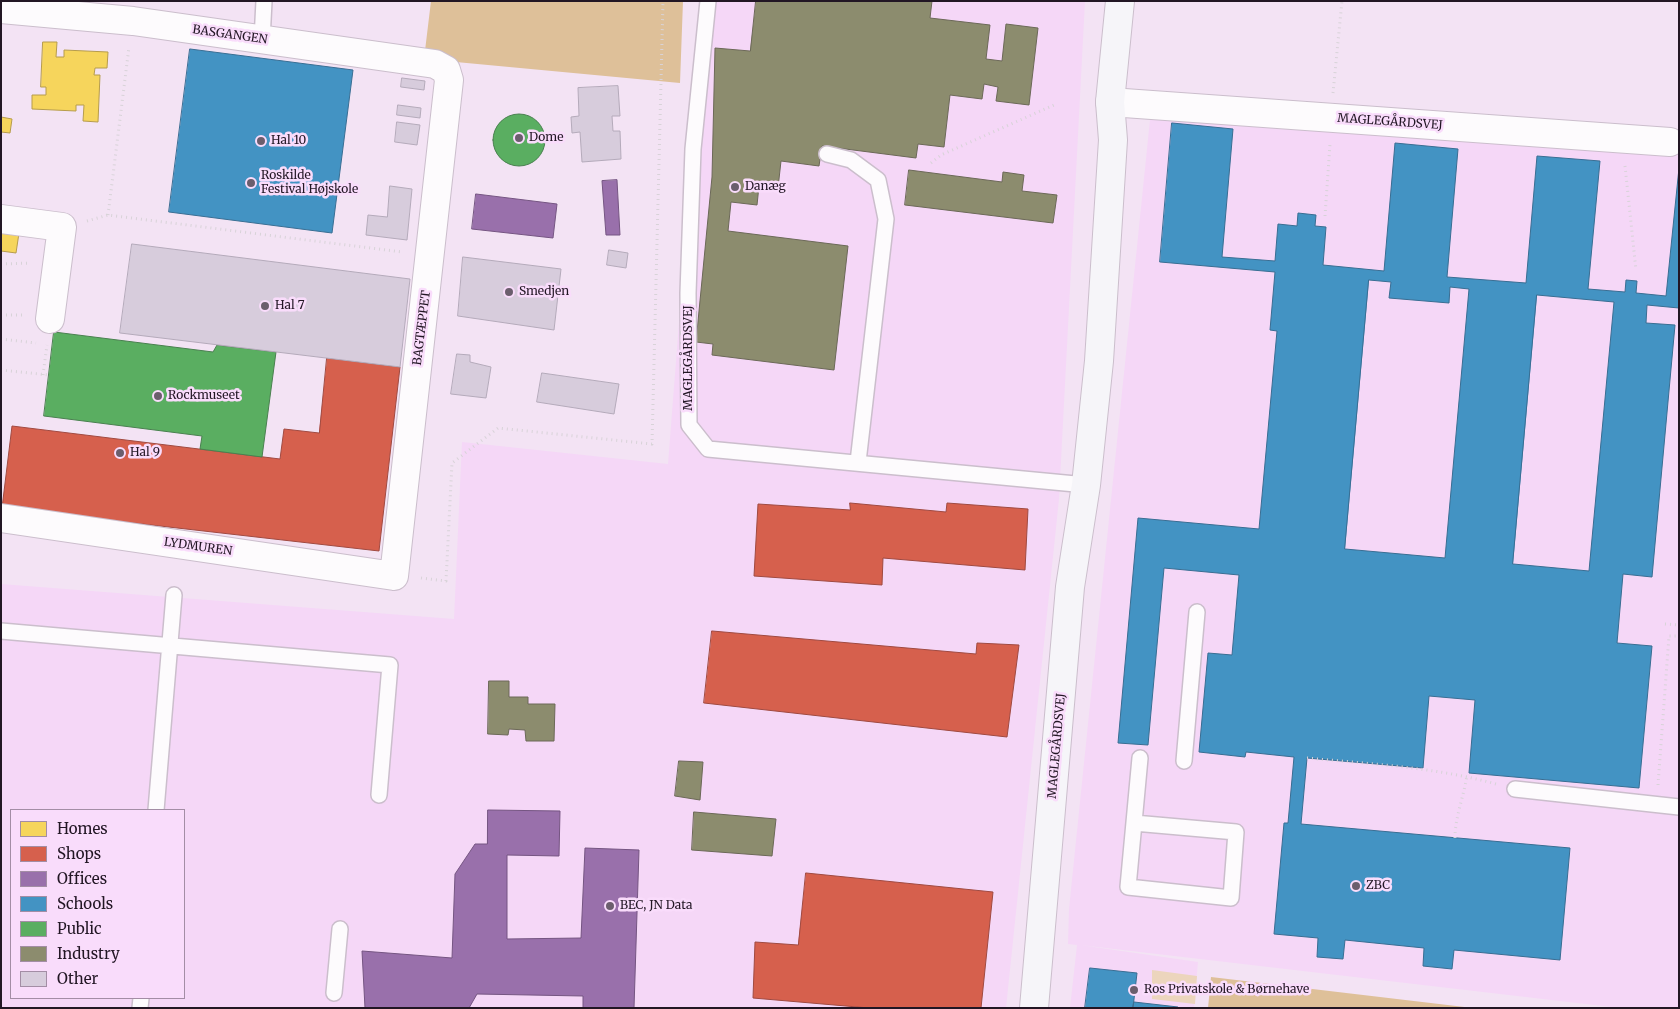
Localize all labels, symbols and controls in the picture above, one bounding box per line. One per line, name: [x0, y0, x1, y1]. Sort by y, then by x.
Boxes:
street label: BASGANGEN: [192, 23, 268, 47]
street label: MAGLEGÅRDSVEJ: [1337, 111, 1443, 133]
place label: Dome: [529, 131, 563, 145]
marker: Dome: [513, 132, 525, 144]
place label: Hal 10: [271, 134, 306, 148]
marker: Hal 10: [255, 135, 267, 147]
place label: Roskilde Festival Højskole: [261, 169, 358, 197]
marker: Roskilde Festival Højskole: [245, 177, 257, 189]
place label: Danæg: [745, 180, 786, 194]
marker: Danæg: [729, 181, 741, 193]
place label: Smedjen: [519, 285, 569, 299]
marker: Smedjen: [503, 286, 515, 298]
street label: BAGTÆPPET: [410, 290, 434, 366]
place label: Hal 7: [275, 299, 304, 313]
marker: Hal 7: [259, 300, 271, 312]
street label: MAGLEGÅRDSVEJ: [682, 305, 696, 411]
place label: Rockmuseet: [168, 389, 240, 403]
marker: Rockmuseet: [152, 390, 164, 402]
place label: Hal 9: [130, 446, 160, 460]
marker: Hal 9: [114, 447, 126, 459]
street label: LYDMUREN: [163, 535, 233, 559]
street label: MAGLEGÅRDSVEJ: [1045, 693, 1069, 799]
legend: [10, 809, 185, 999]
text: Homes: [57, 819, 108, 838]
text: Shops: [57, 844, 101, 863]
text: Offices: [57, 869, 107, 888]
place label: ZBC: [1366, 879, 1390, 893]
marker: ZBC: [1350, 880, 1362, 892]
text: Schools: [57, 894, 113, 913]
place label: BEC, JN Data: [620, 899, 692, 913]
marker: BEC, JN Data: [604, 900, 616, 912]
text: Public: [57, 919, 102, 938]
text: Industry: [57, 944, 120, 963]
text: Other: [57, 969, 98, 988]
place label: Ros Privatskole & Børnehave: [1144, 983, 1309, 997]
marker: Ros Privatskole & Børnehave: [1128, 984, 1140, 996]

